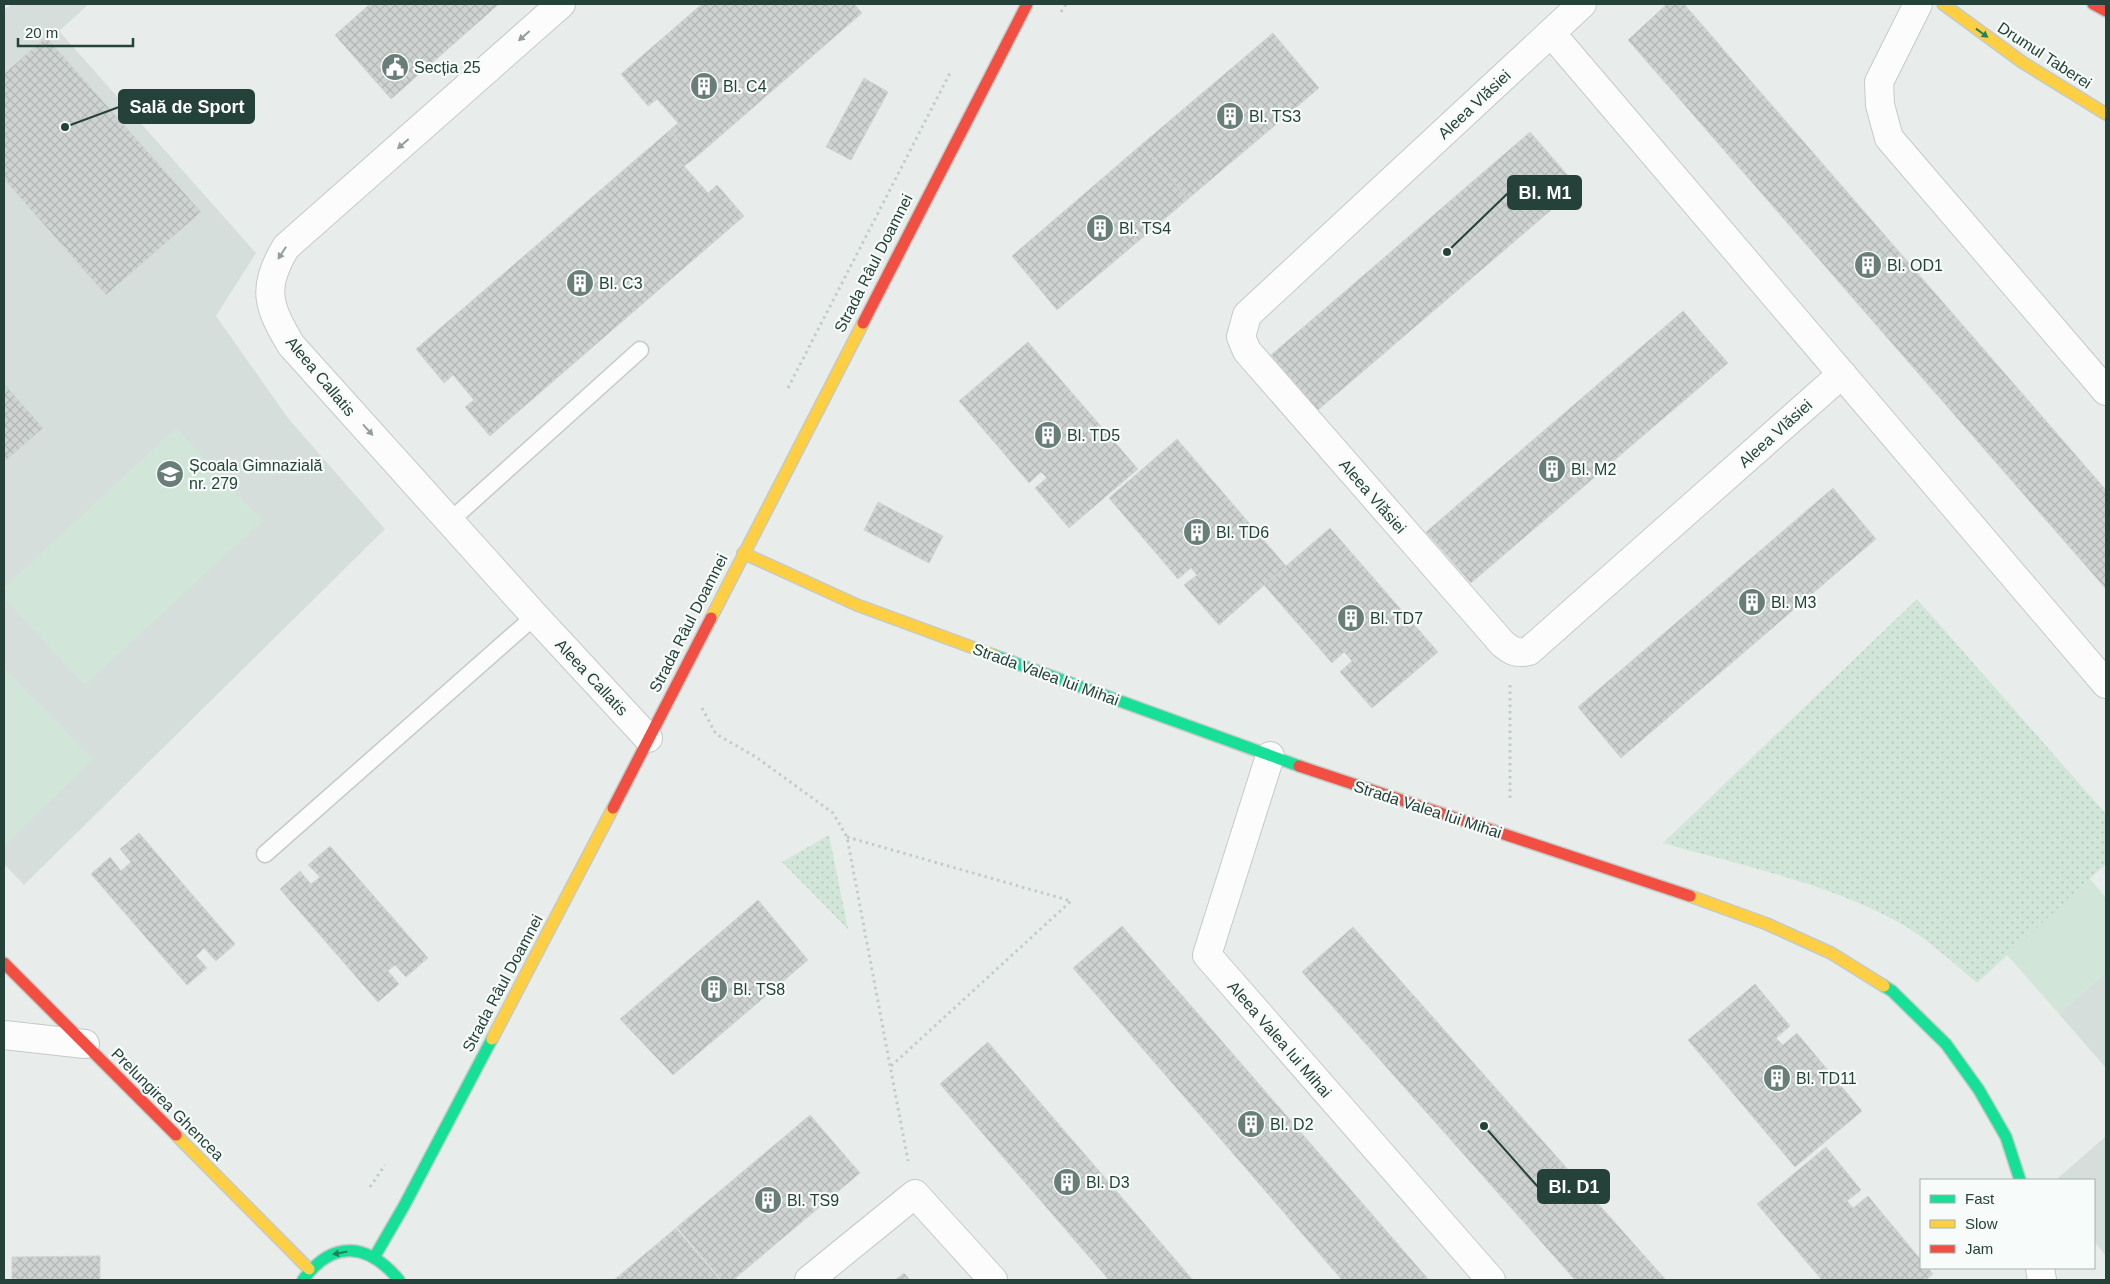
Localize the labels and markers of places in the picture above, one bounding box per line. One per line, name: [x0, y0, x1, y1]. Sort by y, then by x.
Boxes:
public building icon: Secția 25: [380, 52, 410, 82]
place label: Secția 25: [414, 59, 481, 76]
building icon: Bl. C4: [689, 71, 719, 101]
place label: Bl. C4: [723, 78, 767, 95]
callout: Sală de Sport: [119, 90, 254, 123]
building icon: Bl. TS3: [1215, 101, 1245, 131]
place label: Bl. TS3: [1249, 108, 1301, 125]
callout: Bl. M1: [1508, 176, 1581, 209]
building icon: Bl. TS4: [1085, 213, 1115, 243]
place label: Bl. TS4: [1119, 220, 1171, 237]
building icon: Bl. OD1: [1853, 250, 1883, 280]
place label: Bl. OD1: [1887, 257, 1943, 274]
building icon: Bl. C3: [565, 268, 595, 298]
place label: Bl. C3: [599, 275, 643, 292]
building icon: Bl. TD5: [1033, 420, 1063, 450]
place label: Bl. TD5: [1067, 427, 1120, 444]
building icon: Bl. M2: [1537, 454, 1567, 484]
place label: Școala Gimnazială nr. 279: [189, 457, 323, 492]
school or university icon: Școala Gimnazială nr. 279: [155, 459, 185, 489]
place label: Bl. M2: [1571, 461, 1616, 478]
building icon: Bl. TD6: [1182, 517, 1212, 547]
place label: Bl. TD6: [1216, 524, 1269, 541]
building icon: Bl. M3: [1737, 587, 1767, 617]
place label: Bl. M3: [1771, 594, 1816, 611]
building icon: Bl. TD7: [1336, 603, 1366, 633]
place label: Bl. TD7: [1370, 610, 1423, 627]
building icon: Bl. TS8: [699, 974, 729, 1004]
place label: Bl. TS8: [733, 981, 785, 998]
building icon: Bl. TD11: [1762, 1063, 1792, 1093]
place label: Bl. TD11: [1796, 1070, 1857, 1087]
building icon: Bl. D2: [1236, 1109, 1266, 1139]
place label: Bl. D2: [1270, 1116, 1314, 1133]
building icon: Bl. D3: [1052, 1167, 1082, 1197]
callout: Bl. D1: [1538, 1170, 1609, 1203]
place label: Bl. D3: [1086, 1174, 1130, 1191]
building icon: Bl. TS9: [753, 1185, 783, 1215]
place label: Bl. TS9: [787, 1192, 839, 1209]

